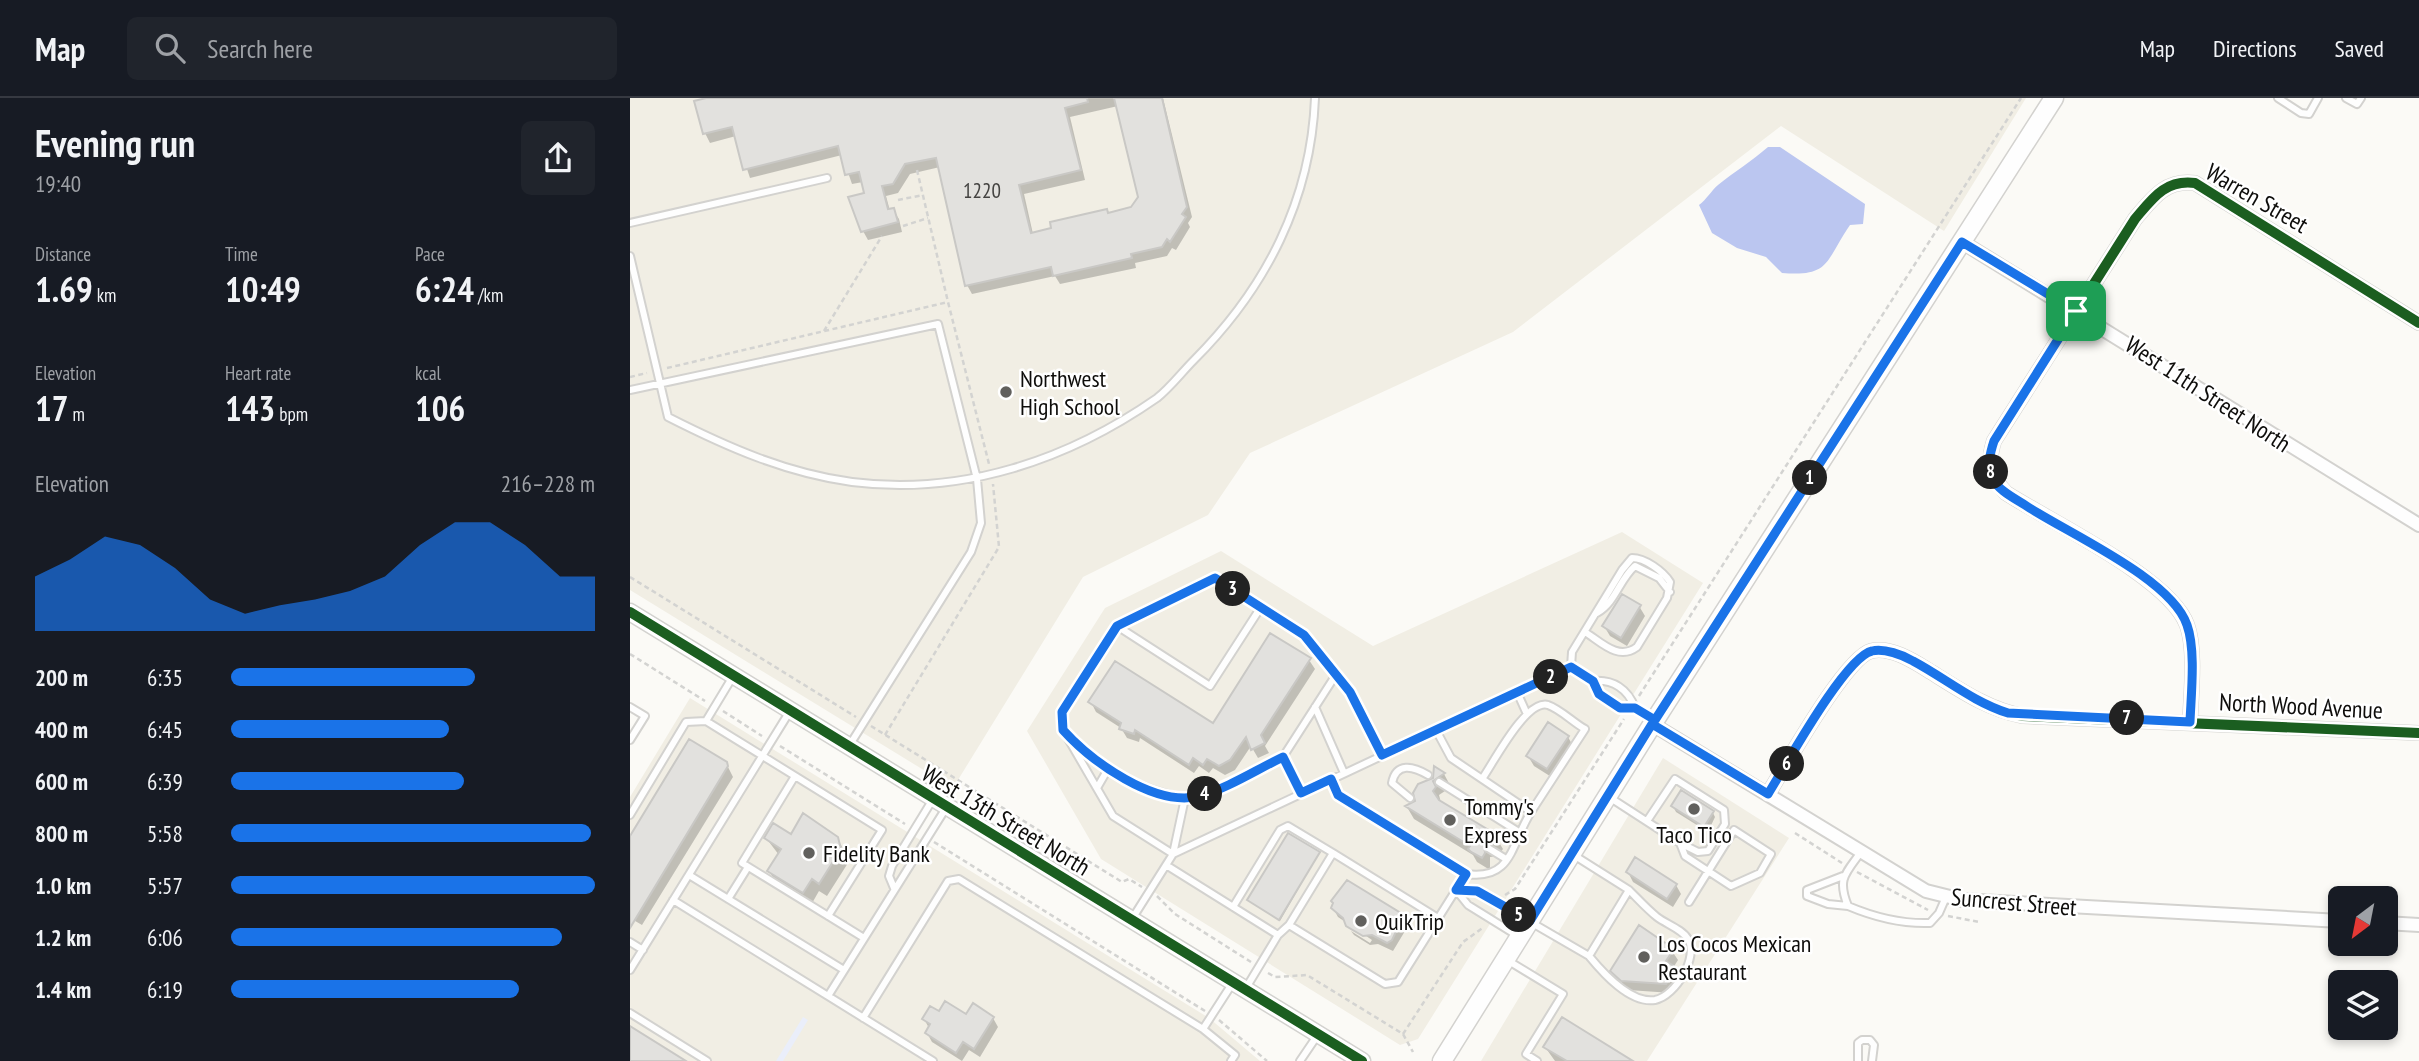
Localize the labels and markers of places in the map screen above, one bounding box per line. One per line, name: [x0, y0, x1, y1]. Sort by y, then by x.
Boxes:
pin: [2046, 281, 2106, 341]
place label: Northwest High School: [1020, 363, 1120, 422]
marker: Northwest High School: [998, 384, 1014, 400]
pin: 8: [1974, 454, 2008, 490]
pin: 1: [1792, 460, 1828, 496]
pin: 3: [1216, 572, 1250, 606]
pin: 2: [1534, 660, 1569, 694]
pin: 7: [2110, 700, 2144, 736]
pin: 6: [1770, 746, 1804, 782]
pin: 4: [1188, 776, 1222, 812]
place label: Tommy's Express: [1464, 791, 1534, 850]
marker: Taco Tico: [1686, 801, 1702, 817]
marker: Tommy's Express: [1442, 812, 1458, 828]
place label: Taco Tico: [1656, 819, 1732, 850]
place label: Fidelity Bank: [823, 838, 931, 869]
marker: Fidelity Bank: [801, 845, 817, 861]
pin: 5: [1502, 898, 1536, 932]
place label: QuikTrip: [1375, 906, 1444, 937]
marker: QuikTrip: [1353, 913, 1369, 929]
place label: Los Cocos Mexican Restaurant: [1658, 928, 1811, 987]
marker: Los Cocos Mexican Restaurant: [1636, 949, 1652, 965]

